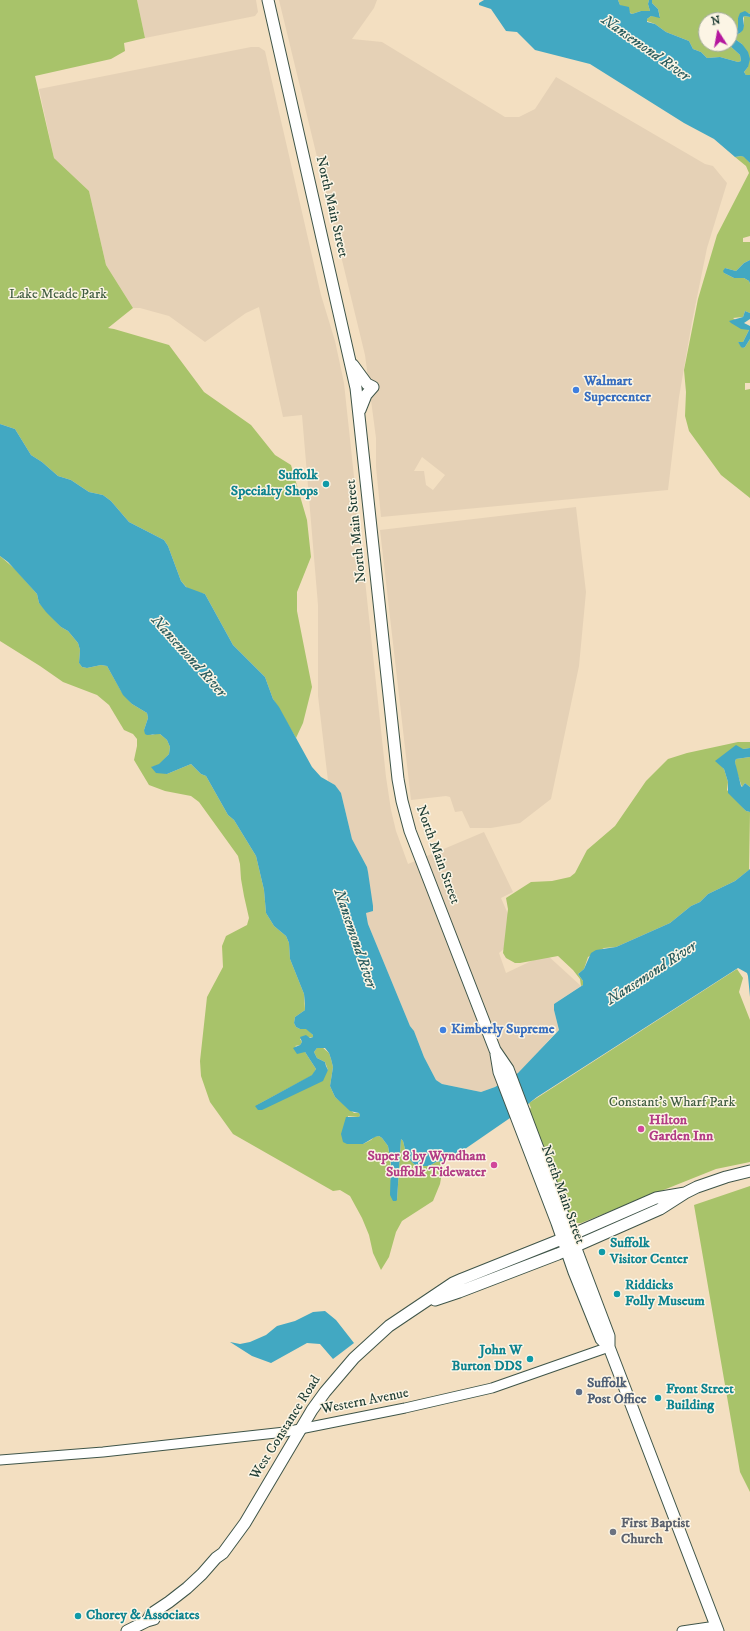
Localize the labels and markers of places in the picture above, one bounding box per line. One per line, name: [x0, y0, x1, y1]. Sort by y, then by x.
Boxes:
place label: Walmart Supercenter: [584, 374, 651, 406]
marker: Walmart Supercenter: [571, 385, 581, 395]
place label: Suffolk Specialty Shops: [231, 468, 318, 500]
marker: Suffolk Specialty Shops: [321, 479, 331, 489]
place label: Kimberly Supreme: [451, 1022, 554, 1038]
marker: Kimberly Supreme: [438, 1025, 448, 1035]
place label: Hilton Garden Inn: [649, 1113, 713, 1146]
marker: Hilton Garden Inn: [636, 1124, 646, 1134]
place label: Super 8 by Wyndham Suffolk Tidewater: [367, 1149, 486, 1182]
marker: Super 8 by Wyndham Suffolk Tidewater: [489, 1160, 499, 1170]
place label: Suffolk Visitor Center: [610, 1236, 688, 1268]
marker: Suffolk Visitor Center: [597, 1247, 607, 1257]
place label: Riddicks Folly Museum: [625, 1278, 705, 1310]
marker: Riddicks Folly Museum: [612, 1289, 622, 1299]
place label: John W Burton DDS: [452, 1343, 522, 1376]
marker: John W Burton DDS: [525, 1354, 535, 1364]
place label: Suffolk Post Office: [587, 1376, 646, 1408]
place label: Front Street Building: [666, 1382, 734, 1414]
marker: Suffolk Post Office: [574, 1387, 584, 1397]
marker: Front Street Building: [653, 1393, 663, 1403]
place label: First Baptist Church: [621, 1516, 690, 1548]
marker: First Baptist Church: [608, 1527, 618, 1537]
place label: Chorey & Associates: [86, 1608, 199, 1624]
marker: Chorey & Associates: [73, 1611, 83, 1621]

